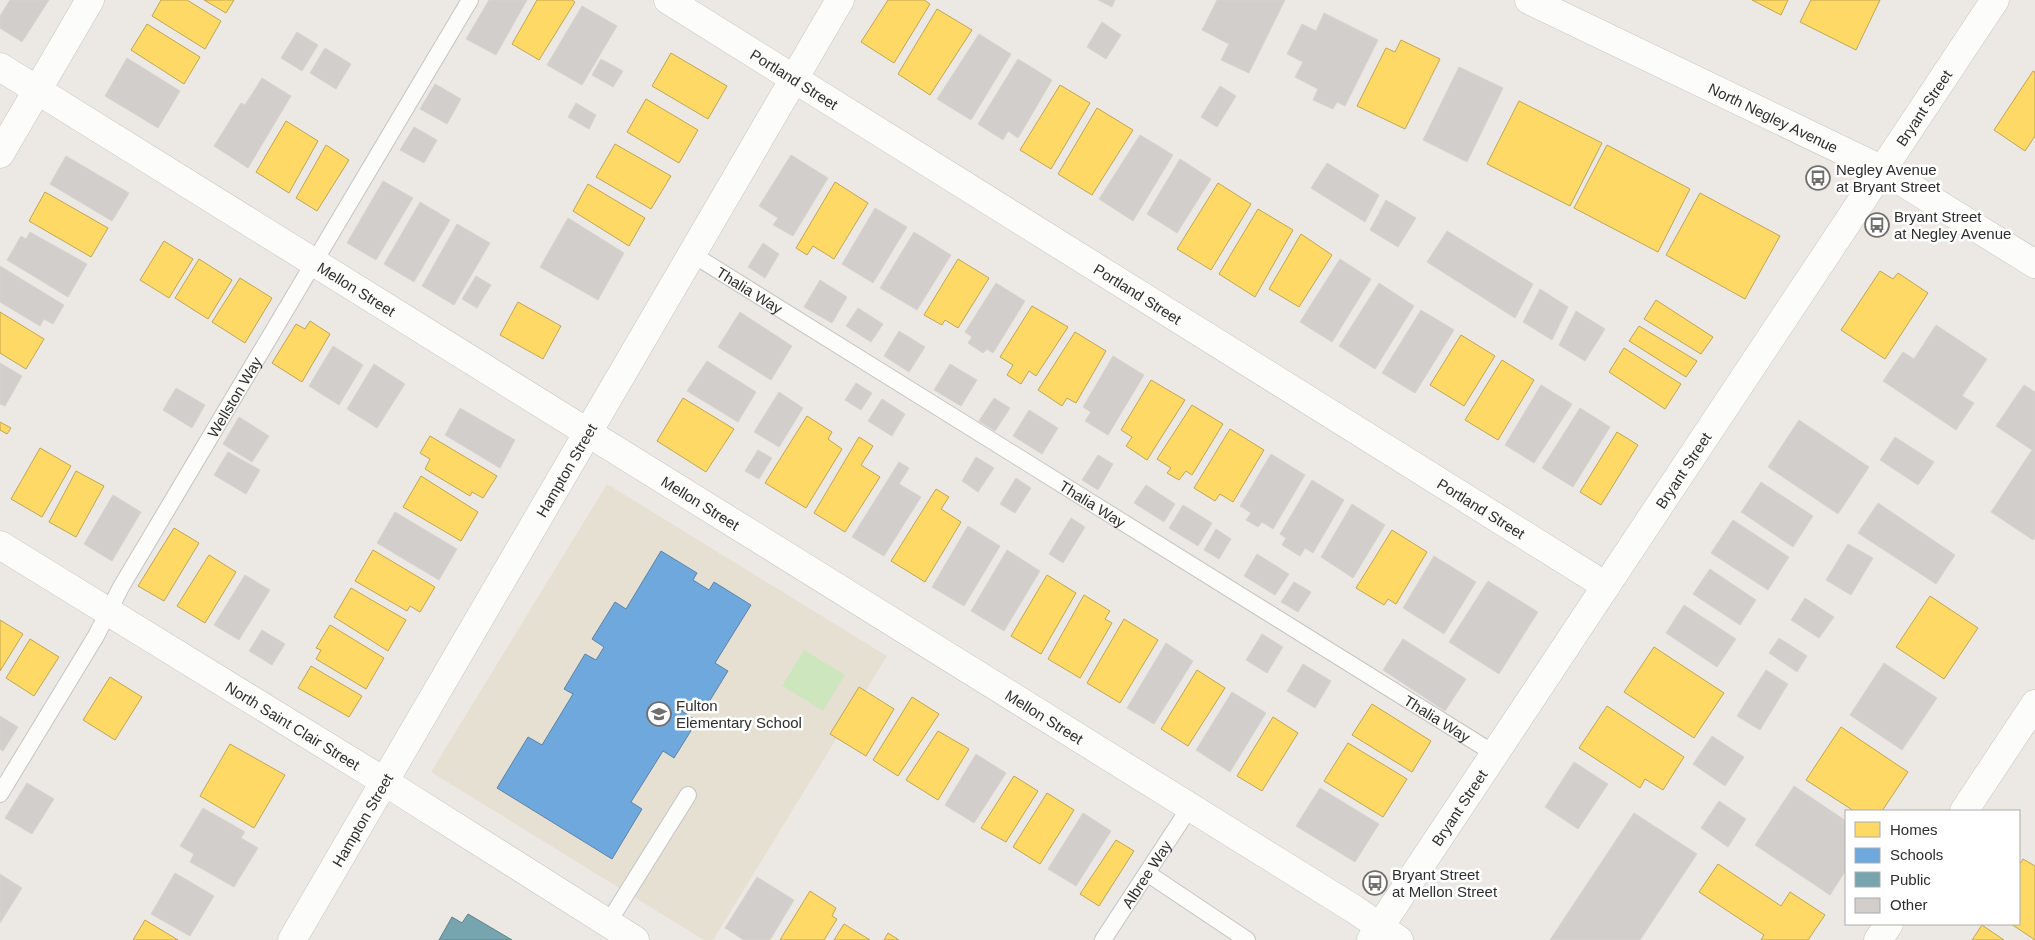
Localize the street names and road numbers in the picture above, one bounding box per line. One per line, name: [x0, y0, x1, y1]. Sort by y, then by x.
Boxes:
street label: Portland Street: [747, 45, 842, 113]
street label: Bryant Street: [1892, 66, 1955, 149]
street label: North Negley Avenue: [1706, 79, 1841, 156]
street label: Mellon Street: [315, 258, 399, 320]
street label: Portland Street: [1091, 260, 1186, 328]
street label: Thalia Way: [714, 263, 786, 317]
street label: Wellston Way: [203, 353, 265, 440]
street label: Hampton Street: [532, 420, 600, 520]
street label: Bryant Street: [1652, 428, 1715, 511]
street label: Mellon Street: [659, 472, 743, 534]
street label: Portland Street: [1434, 474, 1529, 542]
street label: Thalia Way: [1057, 477, 1129, 531]
street label: North Saint Clair Street: [223, 678, 364, 773]
street label: Mellon Street: [1002, 686, 1087, 748]
street label: Thalia Way: [1401, 691, 1474, 745]
street label: Bryant Street: [1428, 766, 1491, 849]
street label: Hampton Street: [328, 770, 396, 870]
street label: Albree Way: [1118, 837, 1175, 911]

